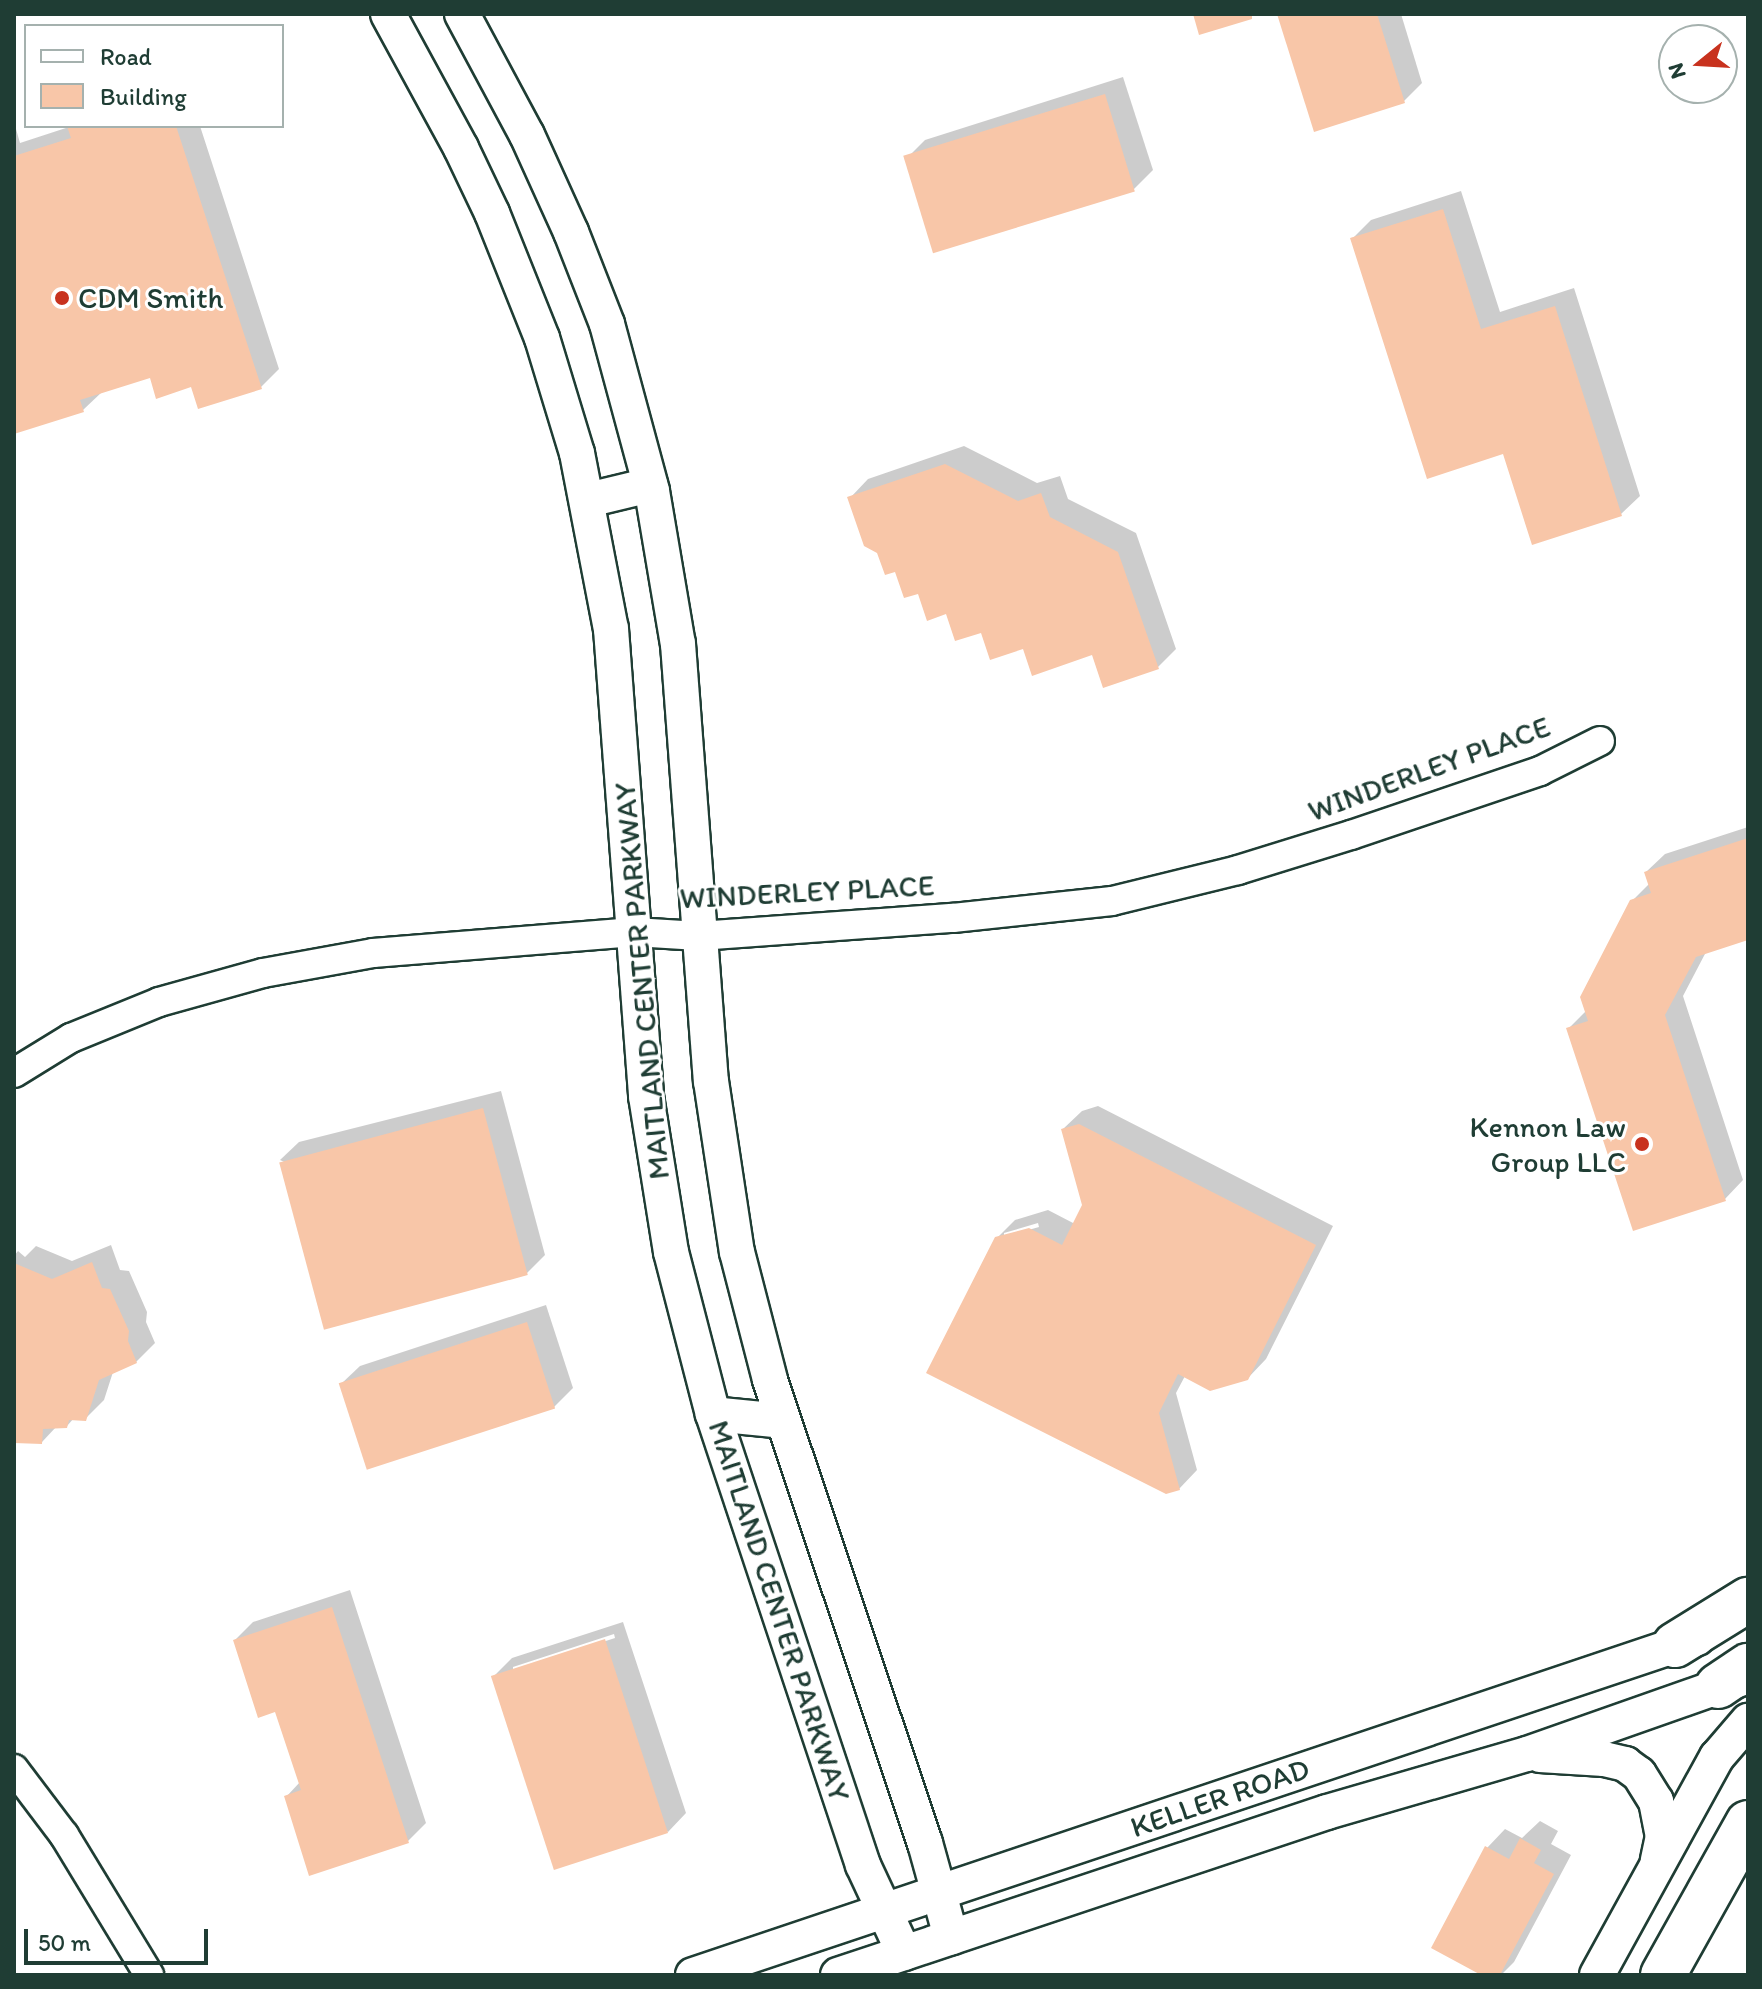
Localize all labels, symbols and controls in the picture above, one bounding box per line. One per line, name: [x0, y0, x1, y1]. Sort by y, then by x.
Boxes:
legend: [24, 24, 284, 128]
north arrow: [1658, 24, 1738, 104]
text: Road: [100, 42, 152, 71]
text: N: [1661, 60, 1692, 82]
text: Building: [100, 82, 187, 111]
place label: CDM Smith: [78, 280, 223, 316]
marker: CDM Smith: [53, 289, 71, 307]
street label: WINDERLEY PLACE: [1303, 708, 1555, 830]
street label: MAITLAND CENTER PARKWAY: [607, 781, 677, 1181]
street label: WINDERLEY PLACE: [679, 867, 935, 917]
place label: Kennon Law Group LLC: [1470, 1109, 1626, 1180]
marker: Kennon Law Group LLC: [1633, 1135, 1651, 1153]
street label: MAITLAND CENTER PARKWAY: [700, 1416, 858, 1806]
street label: KELLER ROAD: [1126, 1751, 1314, 1845]
scale bar: [28, 1913, 212, 1963]
text: 50 m: [38, 1928, 91, 1957]

